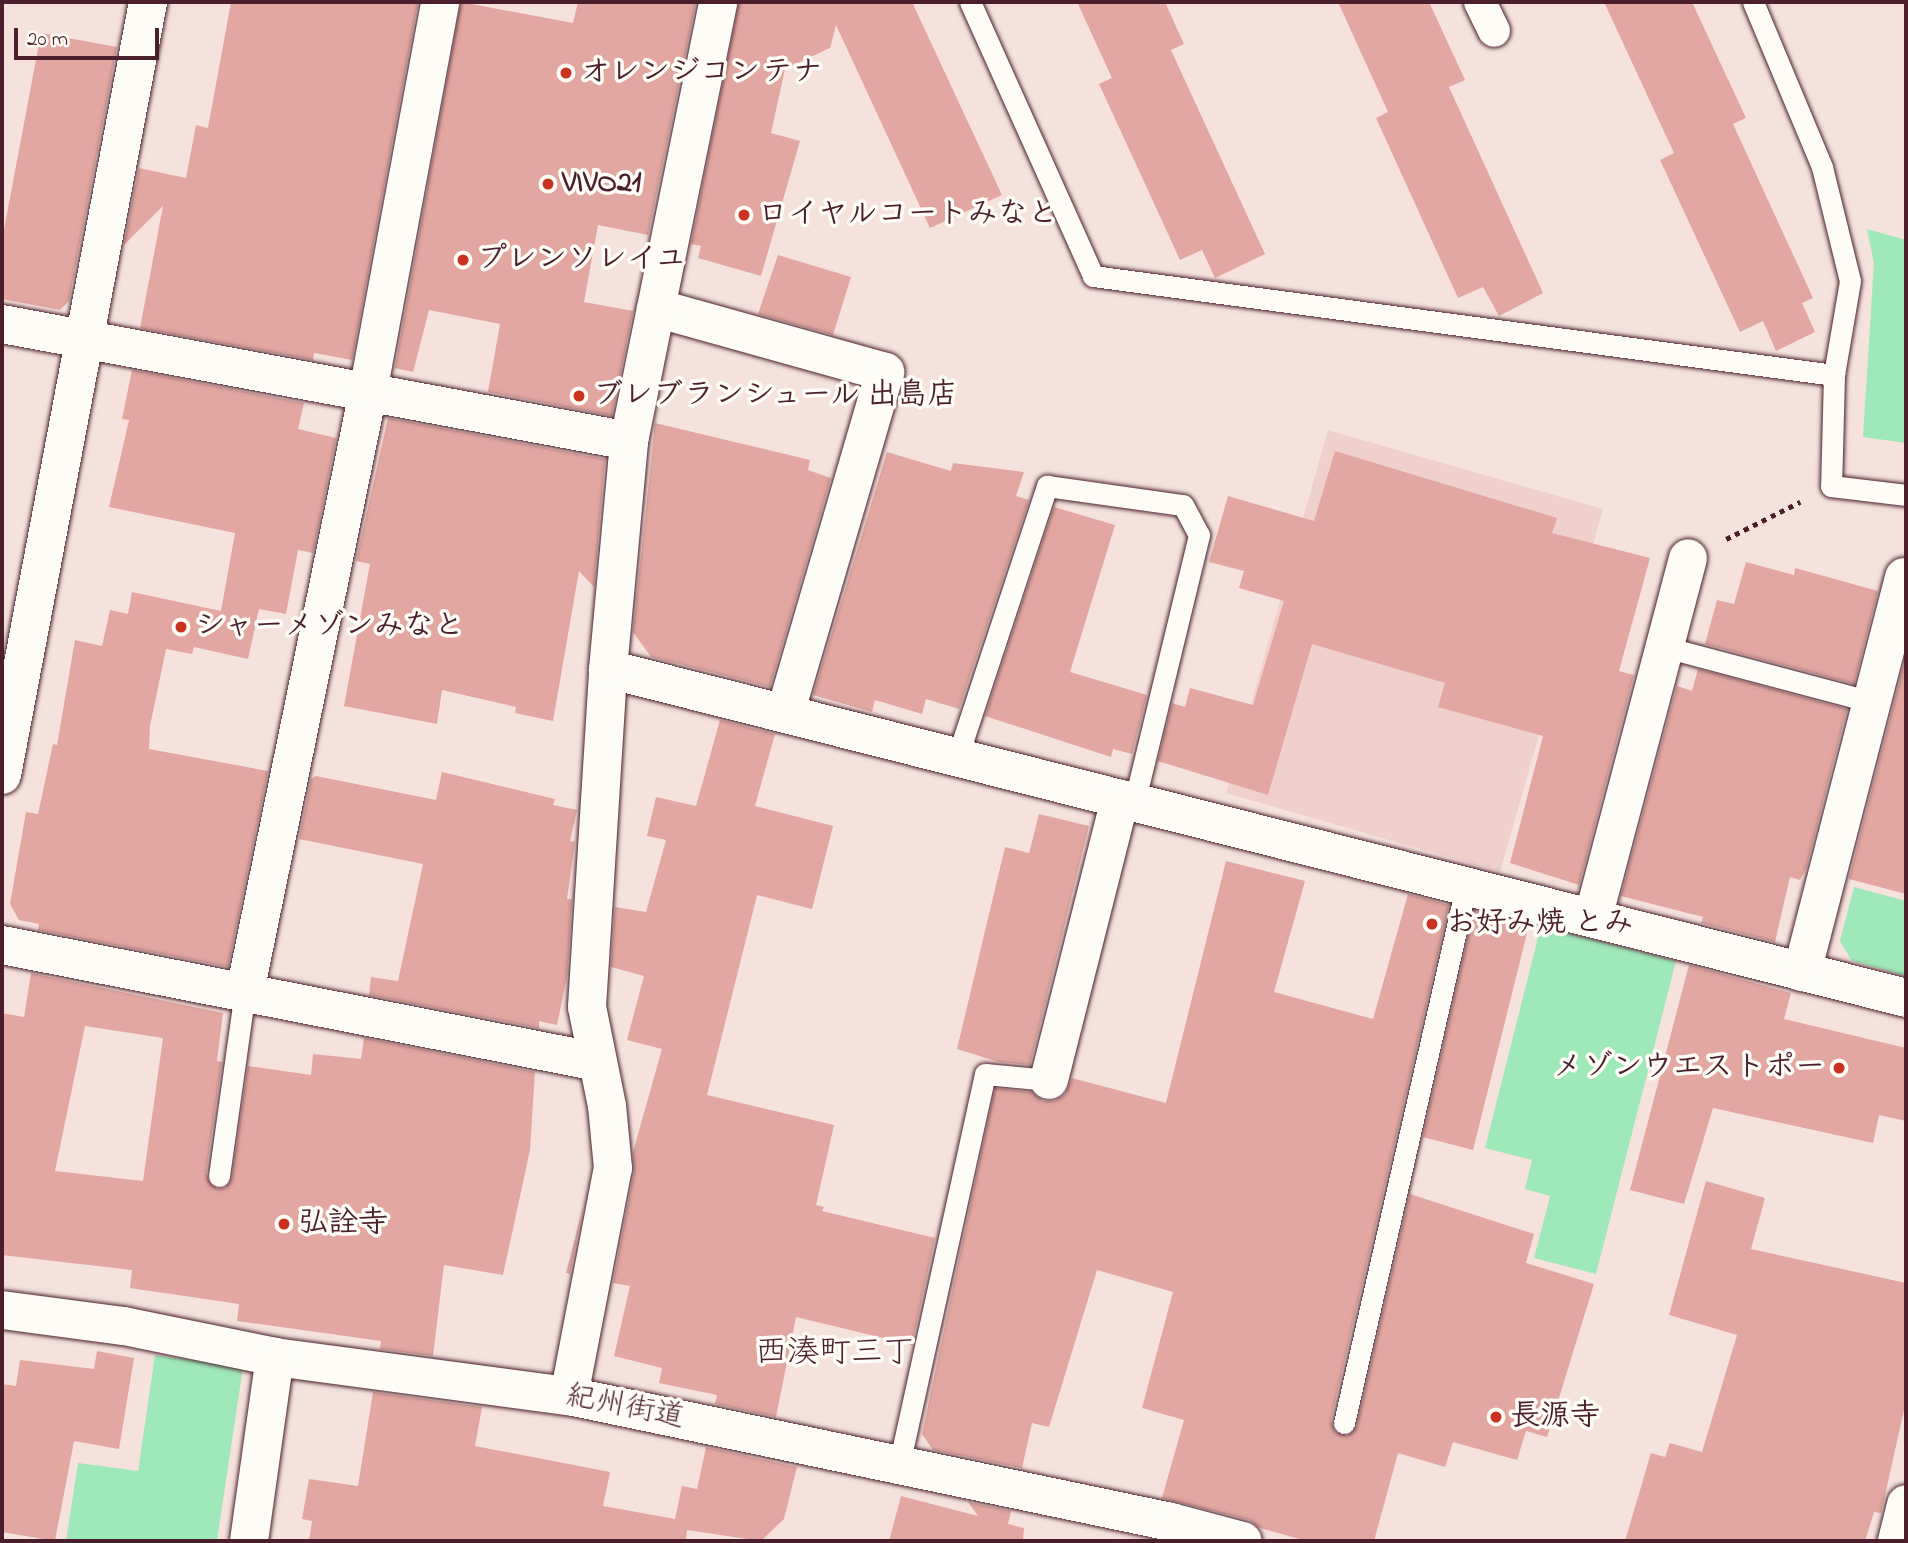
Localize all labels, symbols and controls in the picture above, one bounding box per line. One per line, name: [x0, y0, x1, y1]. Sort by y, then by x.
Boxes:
scale bar: [18, 14, 163, 58]
text: 20 m: [27, 25, 68, 55]
place label: オレンジコンテナ: [580, 55, 820, 91]
marker: オレンジコンテナ: [558, 65, 574, 81]
place label: VIVO21: [562, 166, 641, 202]
marker: VIVO21: [540, 176, 556, 192]
place label: ロイヤルコートみなと: [758, 197, 1058, 233]
marker: ロイヤルコートみなと: [736, 207, 752, 223]
place label: プレンソレイユ: [477, 242, 687, 278]
marker: プレンソレイユ: [455, 252, 471, 268]
place label: ブレブランシュール 出島店: [593, 378, 960, 414]
marker: ブレブランシュール 出島店: [571, 388, 587, 404]
place label: シャーメゾンみなと: [195, 609, 465, 645]
marker: シャーメゾンみなと: [173, 619, 189, 635]
place label: お好み焼 とみ: [1446, 906, 1633, 942]
marker: お好み焼 とみ: [1424, 916, 1440, 932]
place label: メゾンウエストポー: [1555, 1050, 1825, 1086]
marker: メゾンウエストポー: [1831, 1060, 1847, 1076]
place label: 弘詮寺: [298, 1206, 388, 1242]
marker: 弘詮寺: [276, 1216, 292, 1232]
district label: 西湊町三丁: [755, 1335, 915, 1373]
street label: 紀州街道: [563, 1379, 687, 1437]
place label: 長源寺: [1510, 1399, 1600, 1435]
marker: 長源寺: [1488, 1409, 1504, 1425]

